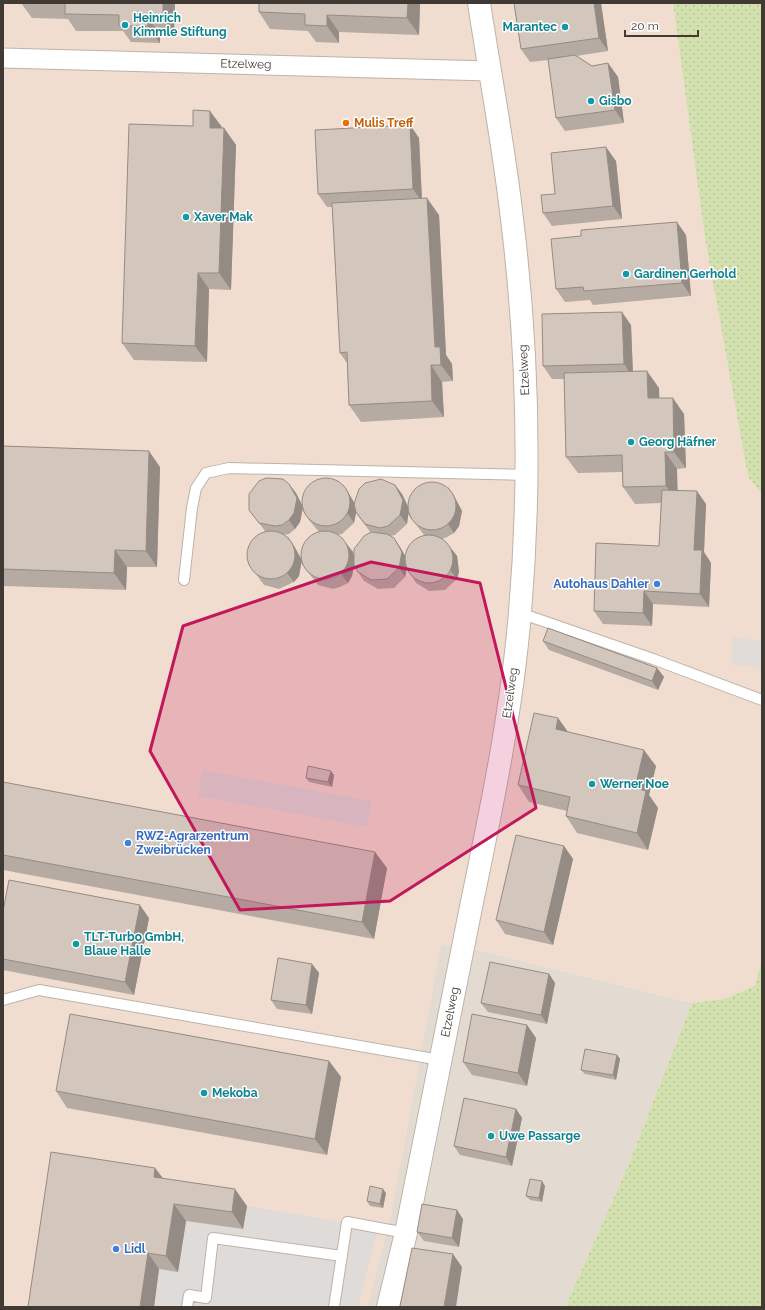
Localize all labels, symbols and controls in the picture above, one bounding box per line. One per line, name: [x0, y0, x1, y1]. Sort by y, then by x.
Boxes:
place label: Heinrich Kimmle Stiftung: [133, 11, 227, 39]
scale bar: [625, 12, 698, 38]
text: 20 m: [631, 19, 659, 33]
marker: Heinrich Kimmle Stiftung: [120, 20, 130, 30]
place label: Marantec: [503, 20, 557, 34]
marker: Marantec: [560, 22, 570, 32]
street label: Etzelweg: [220, 57, 272, 71]
place label: Gisbo: [599, 94, 632, 108]
marker: Gisbo: [586, 96, 596, 106]
place label: Mulis Treff: [354, 116, 414, 130]
marker: Mulis Treff: [341, 118, 351, 128]
place label: Xaver Mak: [193, 210, 253, 224]
marker: Xaver Mak: [181, 212, 191, 222]
place label: Gardinen Gerhold: [634, 267, 736, 281]
marker: Gardinen Gerhold: [621, 269, 631, 279]
street label: Etzelweg: [516, 344, 532, 396]
place label: Georg Häfner: [639, 435, 717, 449]
marker: Georg Häfner: [626, 437, 636, 447]
place label: Autohaus Dahler: [553, 577, 649, 591]
marker: Autohaus Dahler: [652, 579, 662, 589]
street label: Etzelweg: [500, 667, 520, 719]
place label: Werner Noe: [600, 777, 669, 791]
marker: Werner Noe: [587, 779, 597, 789]
place label: RWZ-Agrarzentrum Zweibrücken: [136, 829, 249, 857]
marker: RWZ-Agrarzentrum Zweibrücken: [123, 838, 133, 848]
place label: TLT-Turbo GmbH, Blaue Halle: [84, 930, 184, 958]
marker: TLT-Turbo GmbH, Blaue Halle: [71, 939, 81, 949]
street label: Etzelweg: [438, 986, 462, 1038]
place label: Mekoba: [212, 1086, 258, 1100]
marker: Mekoba: [199, 1088, 209, 1098]
place label: Uwe Passarge: [499, 1129, 580, 1143]
marker: Uwe Passarge: [486, 1131, 496, 1141]
place label: Lidl: [124, 1242, 146, 1256]
marker: Lidl: [111, 1244, 121, 1254]

